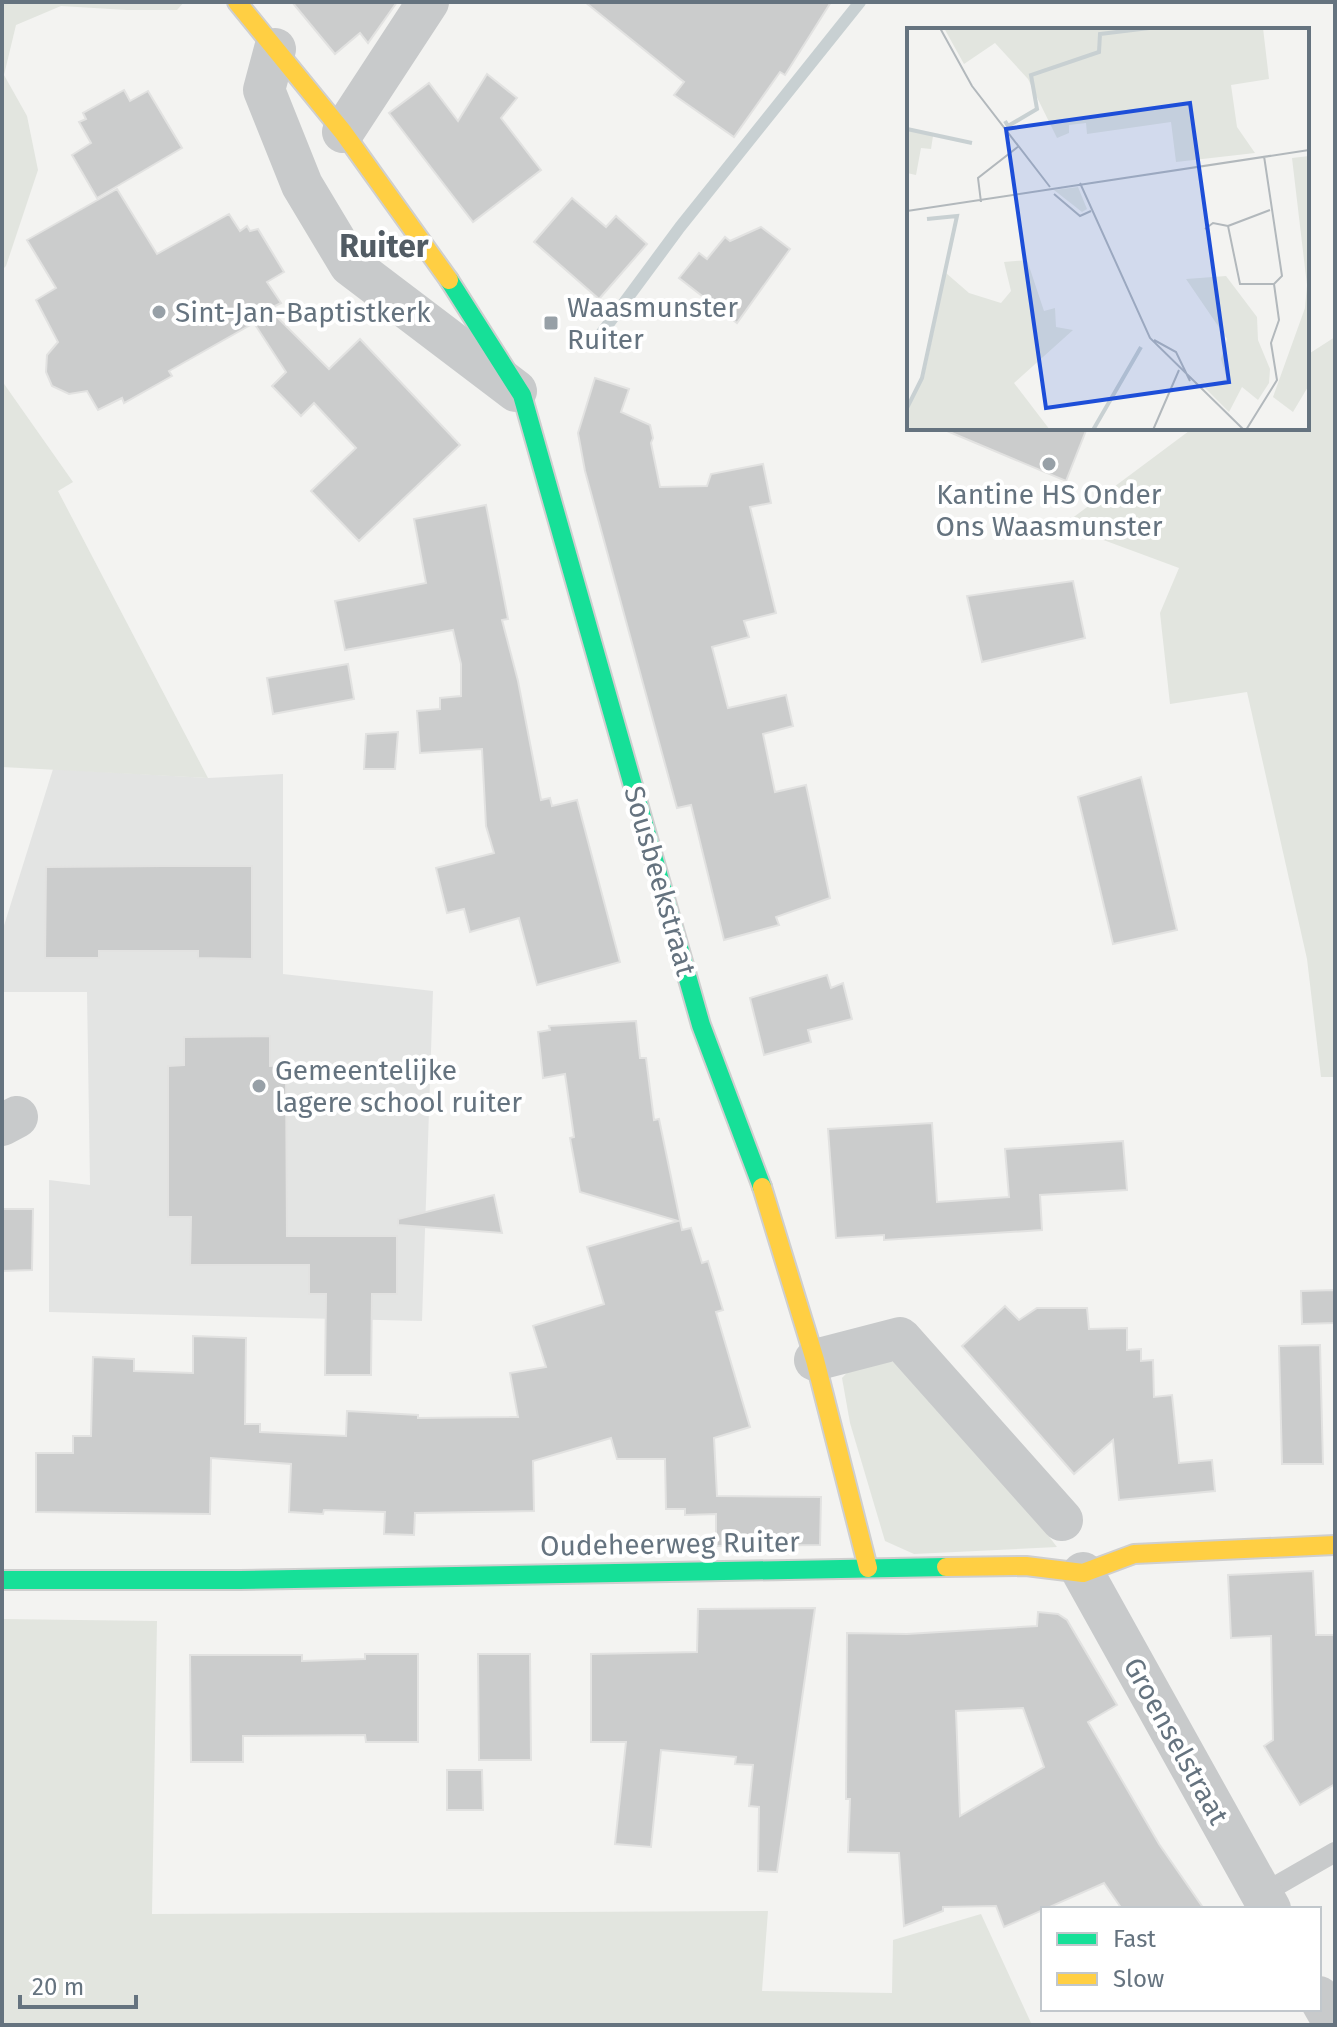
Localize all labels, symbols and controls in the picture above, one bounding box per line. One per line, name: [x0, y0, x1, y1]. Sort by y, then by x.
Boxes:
inset map: [907, 28, 1309, 430]
district label: Ruiter: [339, 227, 429, 265]
place label: Waasmunster Ruiter: [567, 291, 738, 356]
place label: Sint-Jan-Baptistkerk: [175, 296, 431, 329]
marker: Sint-Jan-Baptistkerk: [150, 303, 168, 321]
marker: Waasmunster Ruiter: [542, 314, 560, 332]
marker: Kantine HS Onder Ons Waasmunster: [1040, 455, 1058, 473]
place label: Kantine HS Onder Ons Waasmunster: [935, 478, 1163, 543]
street label: Sousbeekstraat: [617, 782, 703, 980]
place label: Gemeentelijke lagere school ruiter: [275, 1054, 522, 1119]
marker: Gemeentelijke lagere school ruiter: [250, 1077, 268, 1095]
street label: Oudeheerweg Ruiter: [540, 1525, 800, 1563]
street label: Groenselstraat: [1117, 1652, 1236, 1831]
legend: [1041, 1907, 1321, 2011]
text: Fast: [1113, 1925, 1156, 1953]
scale bar: [20, 1959, 136, 2009]
text: Slow: [1113, 1965, 1164, 1993]
text: 20 m: [32, 1973, 84, 2001]

